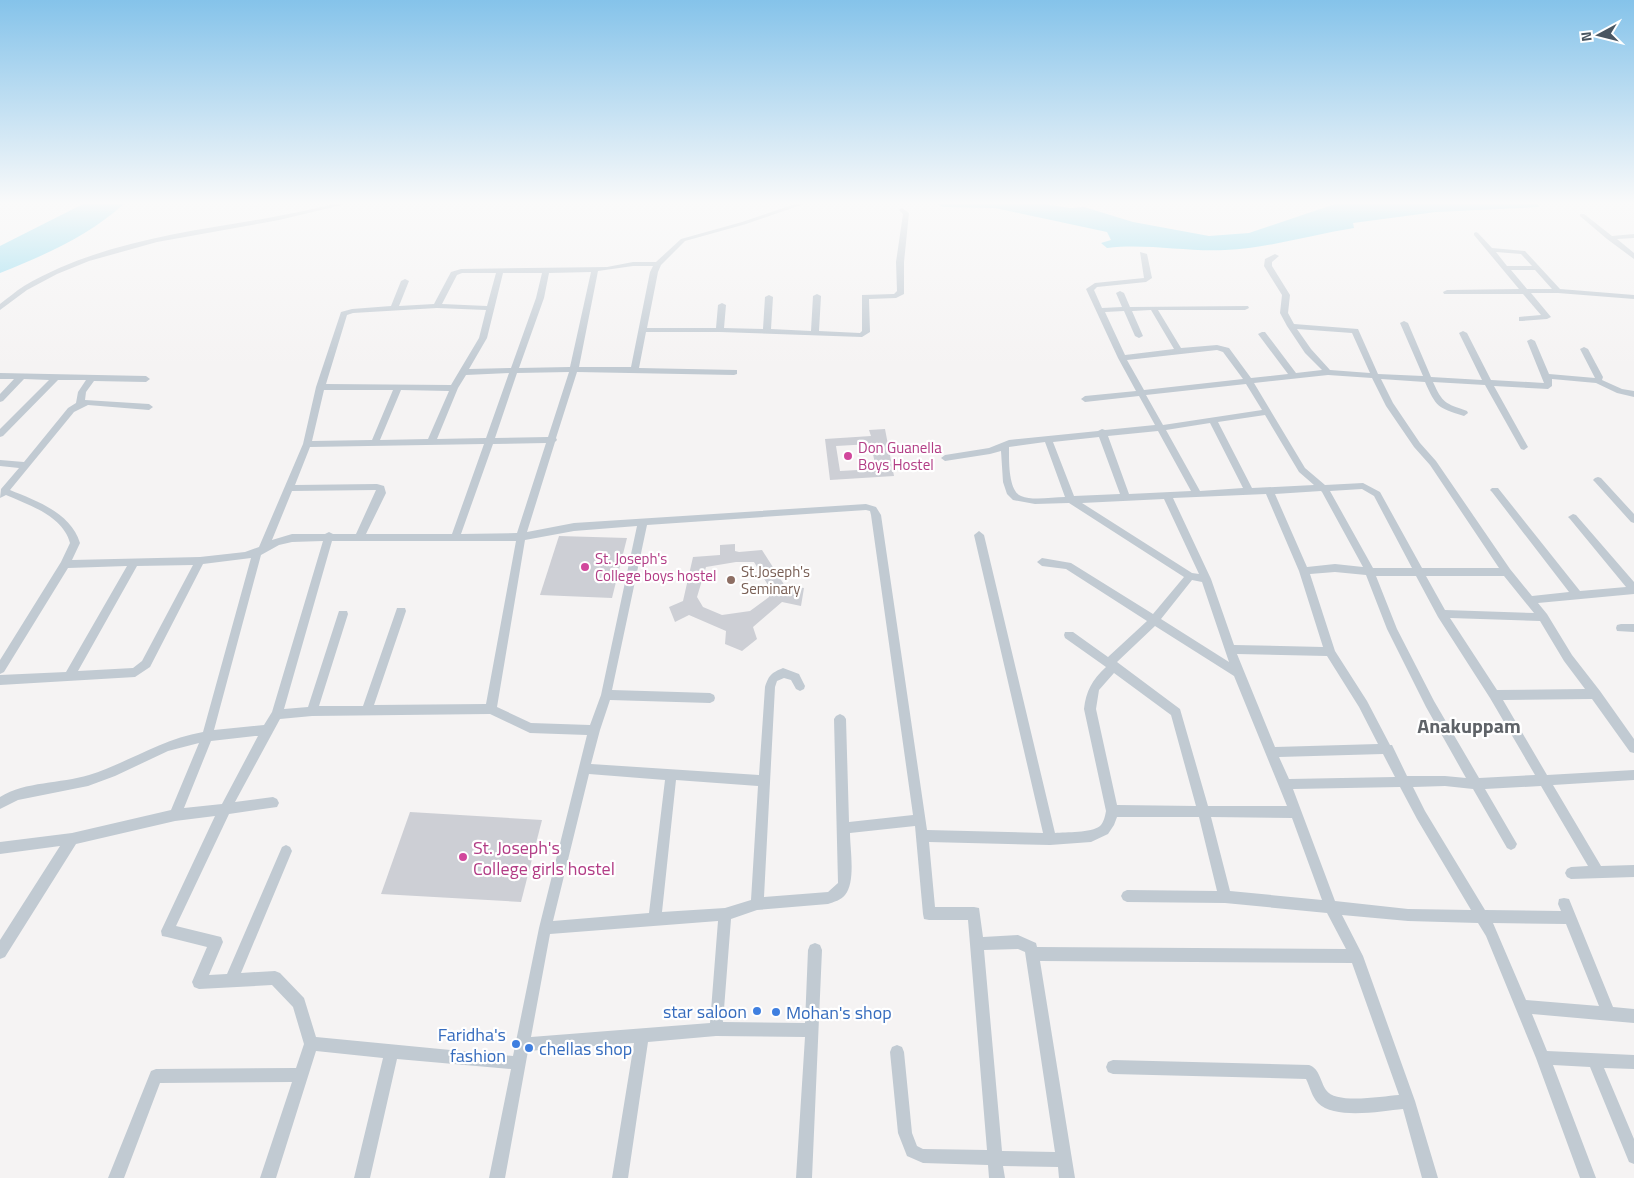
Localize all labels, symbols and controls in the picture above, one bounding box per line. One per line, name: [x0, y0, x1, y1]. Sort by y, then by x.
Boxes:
north arrow: [1574, 10, 1624, 60]
text: N: [1575, 31, 1597, 43]
place label: Don Guanella Boys Hostel: [858, 436, 942, 476]
marker: Don Guanella Boys Hostel: [842, 450, 854, 462]
place label: St. Joseph's College boys hostel: [595, 547, 716, 587]
place label: St.Joseph's Seminary: [741, 560, 810, 600]
marker: St. Joseph's College boys hostel: [579, 561, 591, 573]
marker: St.Joseph's Seminary: [725, 574, 737, 586]
district label: Anakuppam: [1417, 710, 1521, 741]
place label: St. Joseph's College girls hostel: [473, 834, 615, 882]
marker: St. Joseph's College girls hostel: [457, 851, 469, 863]
place label: star saloon: [663, 998, 747, 1025]
place label: Mohan's shop: [786, 999, 892, 1026]
marker: star saloon: [751, 1005, 763, 1017]
marker: Mohan's shop: [770, 1006, 782, 1018]
place label: Faridha's fashion: [438, 1021, 506, 1069]
place label: chellas shop: [539, 1035, 632, 1062]
marker: Faridha's fashion: [510, 1038, 522, 1050]
marker: chellas shop: [523, 1042, 535, 1054]

